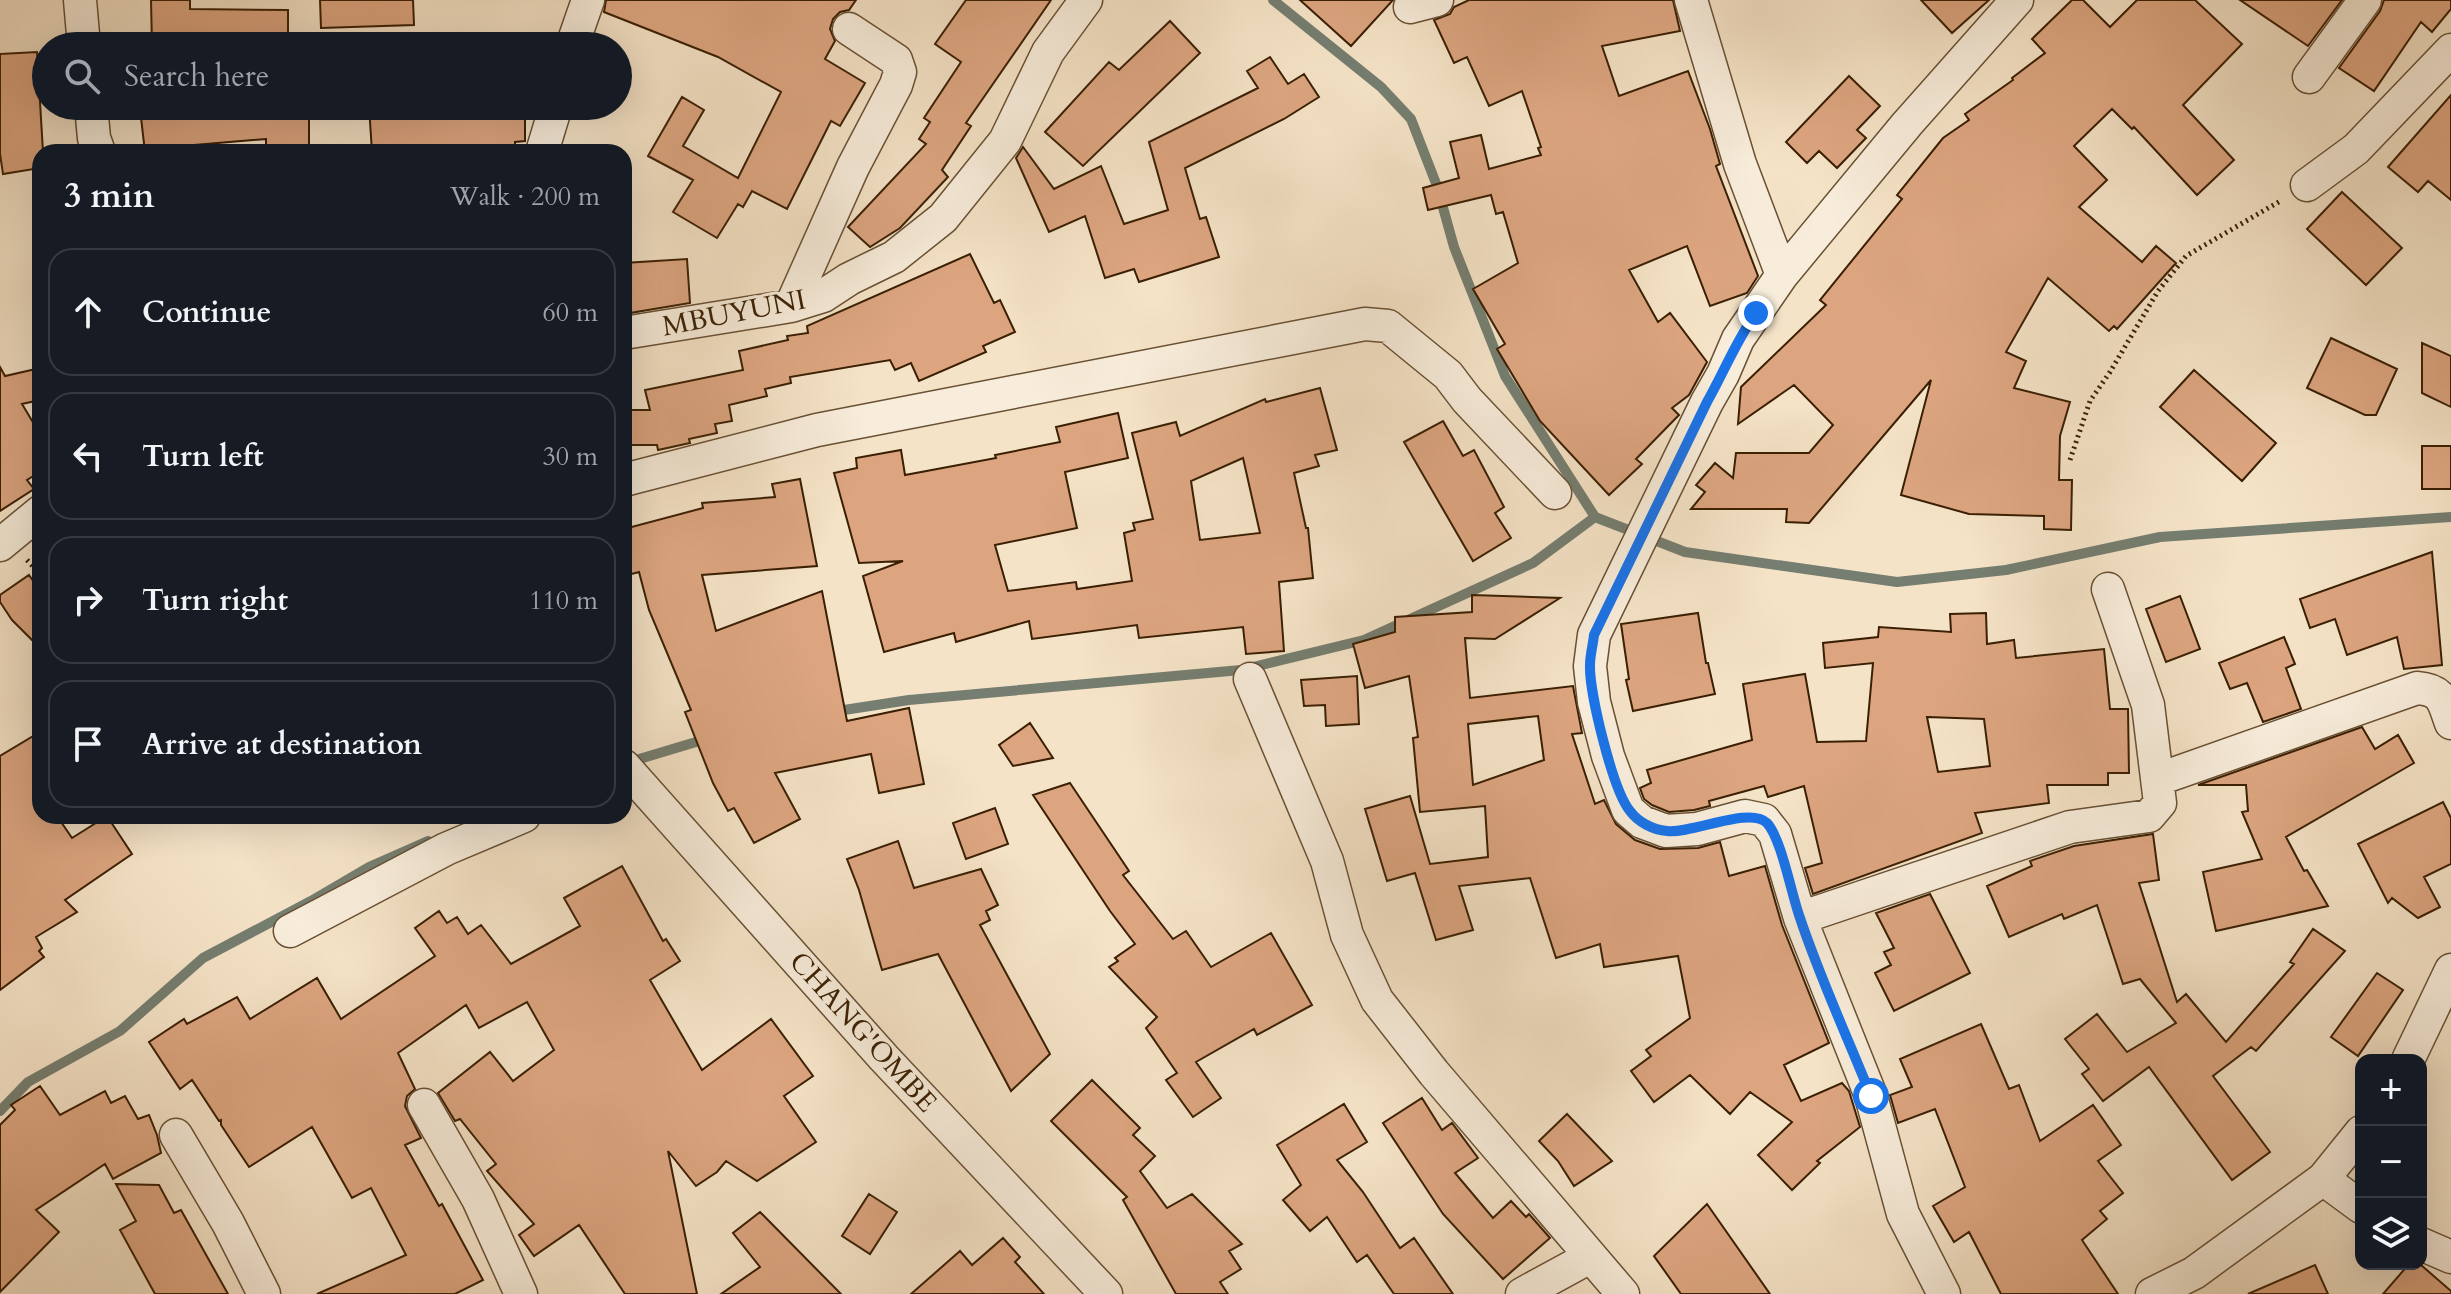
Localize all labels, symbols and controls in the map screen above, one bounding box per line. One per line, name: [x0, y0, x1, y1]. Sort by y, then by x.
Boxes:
search box: [32, 32, 632, 120]
icon: search: [60, 54, 104, 98]
text: Search here: [124, 56, 269, 97]
text: 3 min: [64, 173, 155, 219]
text: Walk · 200 m: [450, 179, 600, 214]
street label: MBUYUNI: [659, 280, 809, 346]
icon: ahead: [66, 290, 110, 334]
text: Continue: [142, 292, 271, 333]
text: 60 m: [542, 295, 598, 330]
route end: [1738, 295, 1774, 331]
icon: left: [66, 434, 110, 478]
text: Turn left: [142, 436, 264, 477]
text: 30 m: [542, 439, 598, 474]
icon: right: [66, 578, 110, 622]
text: Turn right: [142, 580, 288, 621]
text: 110 m: [529, 583, 598, 618]
icon: arrive: [66, 722, 110, 766]
text: Arrive at destination: [142, 724, 422, 765]
street label: CHANG'OMBE: [781, 943, 945, 1121]
map controls: [2355, 1054, 2427, 1270]
button: +: [2355, 1054, 2427, 1126]
route start: [1853, 1078, 1889, 1114]
button: −: [2355, 1126, 2427, 1198]
button: layers: [2355, 1198, 2427, 1270]

